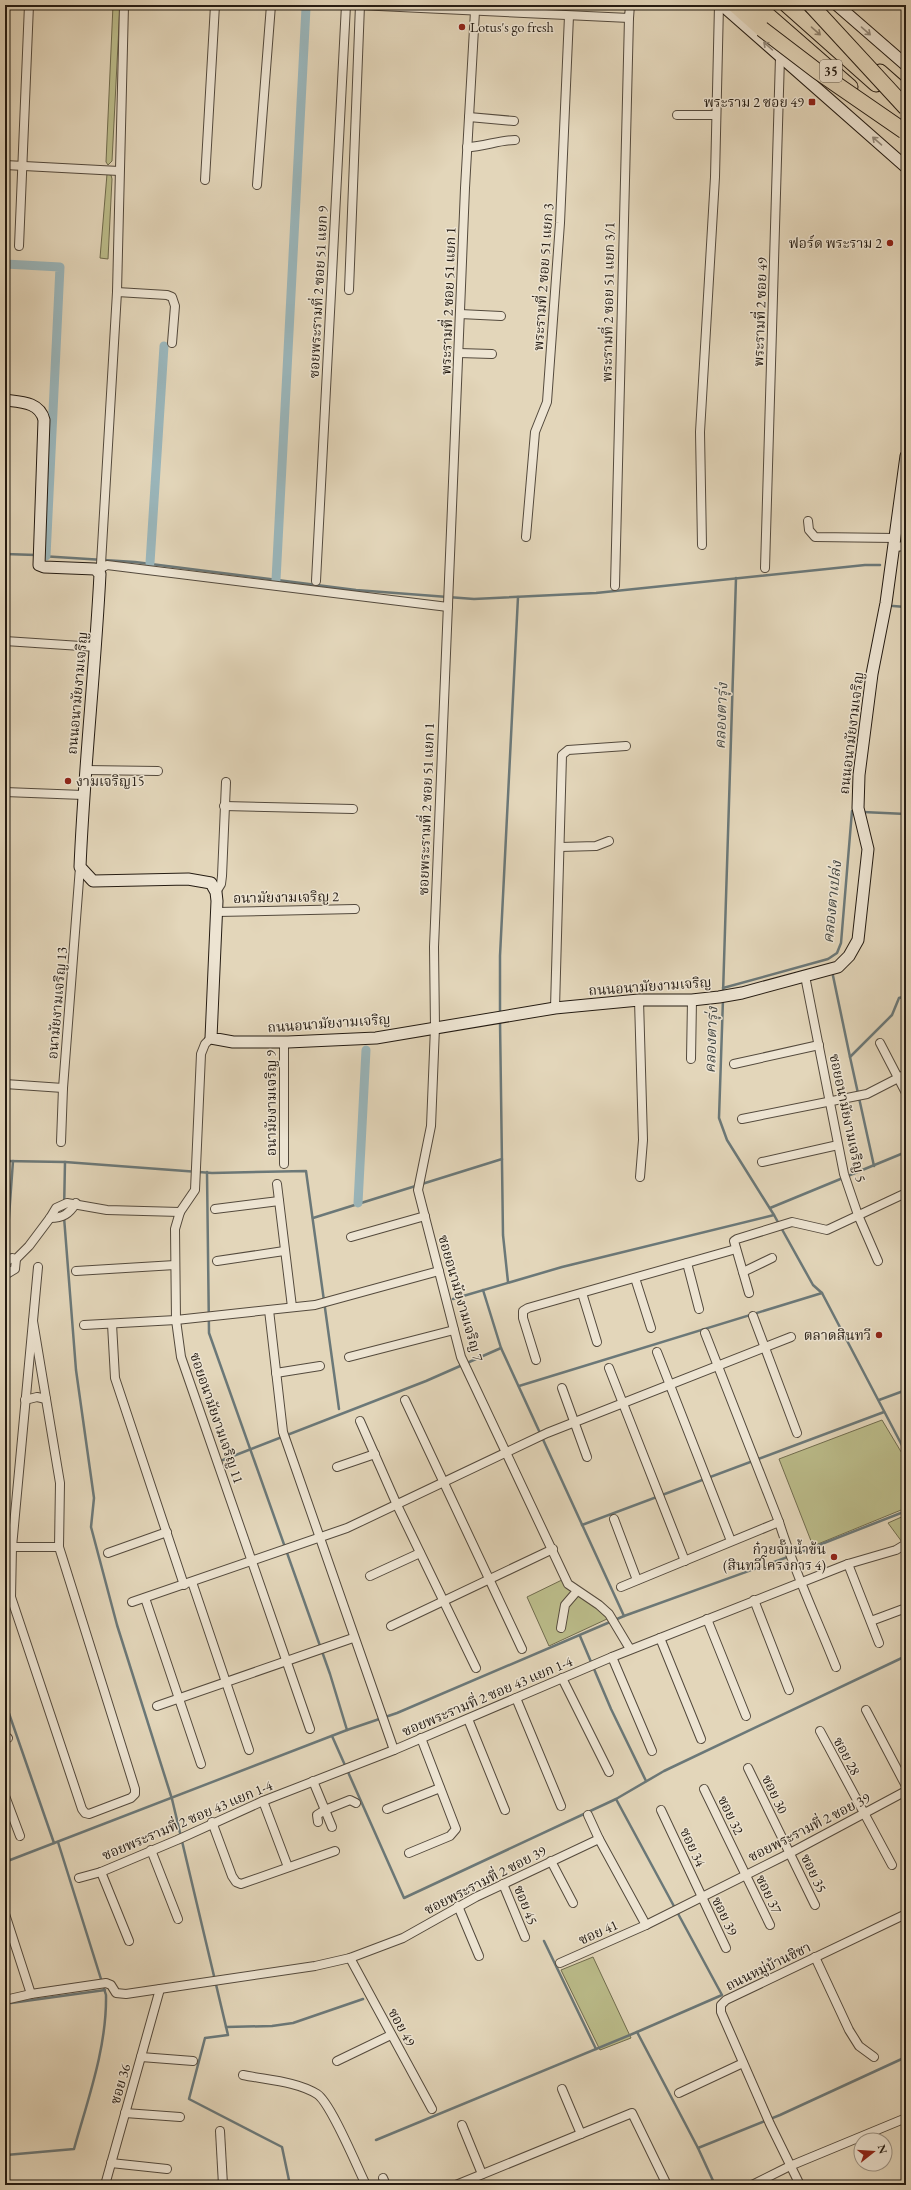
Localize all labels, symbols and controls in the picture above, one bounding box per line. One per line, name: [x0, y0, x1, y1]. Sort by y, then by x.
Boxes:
place label: Lotus's go fresh: [470, 18, 554, 36]
marker: Lotus's go fresh: [457, 22, 467, 32]
one-way arrow: [811, 26, 821, 35]
one-way arrow: [861, 26, 872, 35]
one-way arrow: [763, 42, 773, 51]
road number: 35: [820, 60, 842, 82]
place label: พระราม 2 ซอย 49: [704, 93, 804, 111]
marker: พระราม 2 ซอย 49: [807, 97, 817, 107]
one-way arrow: [872, 137, 882, 146]
street label: พระรามที่ 2 ซอย 51 แยก 3: [528, 202, 557, 351]
street label: ซอยพระรามที่ 2 ซอย 51 แยก 9: [303, 205, 332, 379]
street label: พระรามที่ 2 ซอย 51 แยก 3/1: [597, 222, 618, 382]
street label: พระรามที่ 2 ซอย 51 แยก 1: [435, 227, 460, 375]
place label: ฟอร์ด พระราม 2: [789, 234, 882, 252]
marker: ฟอร์ด พระราม 2: [885, 238, 895, 248]
street label: พระรามที่ 2 ซอย 49: [748, 257, 771, 367]
street label: ถนนอนามัยงามเจริญ: [63, 631, 91, 755]
street label: ถนนอนามัยงามเจริญ: [835, 671, 867, 795]
water label: คลองตารุ่ง: [710, 682, 732, 750]
street label: ซอยพระรามที่ 2 ซอย 51 แยก 1: [413, 722, 438, 896]
place label: งามเจริญ15: [76, 772, 144, 790]
marker: งามเจริญ15: [63, 776, 73, 786]
water label: คลองตาเปล่ง: [818, 859, 845, 944]
street label: อนามัยงามเจริญ 2: [233, 887, 339, 907]
street label: อนามัยงามเจริญ 13: [43, 946, 71, 1060]
street label: ถนนอนามัยงามเจริญ: [588, 973, 712, 999]
water label: คลองตารุ่ง: [700, 1006, 722, 1074]
street label: ถนนอนามัยงามเจริญ: [267, 1010, 391, 1036]
street label: อนามัยงามเจริญ 9: [262, 1050, 280, 1156]
street label: ซอยอนามัยงามเจริญ 5: [826, 1052, 870, 1184]
street label: ซอยอนามัยงามเจริญ 7: [434, 1233, 488, 1364]
place label: ตลาดสินทวี: [804, 1326, 871, 1344]
marker: ตลาดสินทวี: [874, 1330, 884, 1340]
street label: ซอยอนามัยงามเจริญ 11: [186, 1350, 248, 1486]
place label: ก๋วยจั๊บน้ำข้น (สินทวีโครงการ 4): [723, 1539, 826, 1574]
marker: ก๋วยจั๊บน้ำข้น (สินทวีโครงการ 4): [829, 1552, 839, 1562]
street label: ซอยพระรามที่ 2 ซอย 43 แยก 1-4: [399, 1651, 575, 1740]
street label: ซอย 28: [829, 1734, 865, 1779]
street label: ซอย 30: [758, 1772, 792, 1817]
street label: ซอยพระรามที่ 2 ซอย 43 แยก 1-4: [99, 1775, 275, 1864]
street label: ซอยพระรามที่ 2 ซอย 39: [745, 1787, 873, 1866]
street label: ซอย 32: [714, 1793, 748, 1838]
street label: ซอย 34: [676, 1825, 710, 1870]
street label: ซอยพระรามที่ 2 ซอย 39: [421, 1840, 549, 1919]
street label: ซอย 35: [797, 1851, 831, 1895]
street label: ซอย 37: [752, 1872, 786, 1917]
street label: ซอย 45: [510, 1883, 542, 1927]
street label: ซอย 39: [708, 1894, 742, 1939]
street label: ซอย 41: [575, 1915, 621, 1949]
street label: ถนนหมู่บ้านชิชา: [722, 1938, 814, 1994]
street label: ซอย 49: [384, 2005, 420, 2050]
street label: ซอย 36: [106, 2061, 134, 2106]
north arrow: [853, 2132, 893, 2172]
text: N: [875, 2143, 891, 2155]

